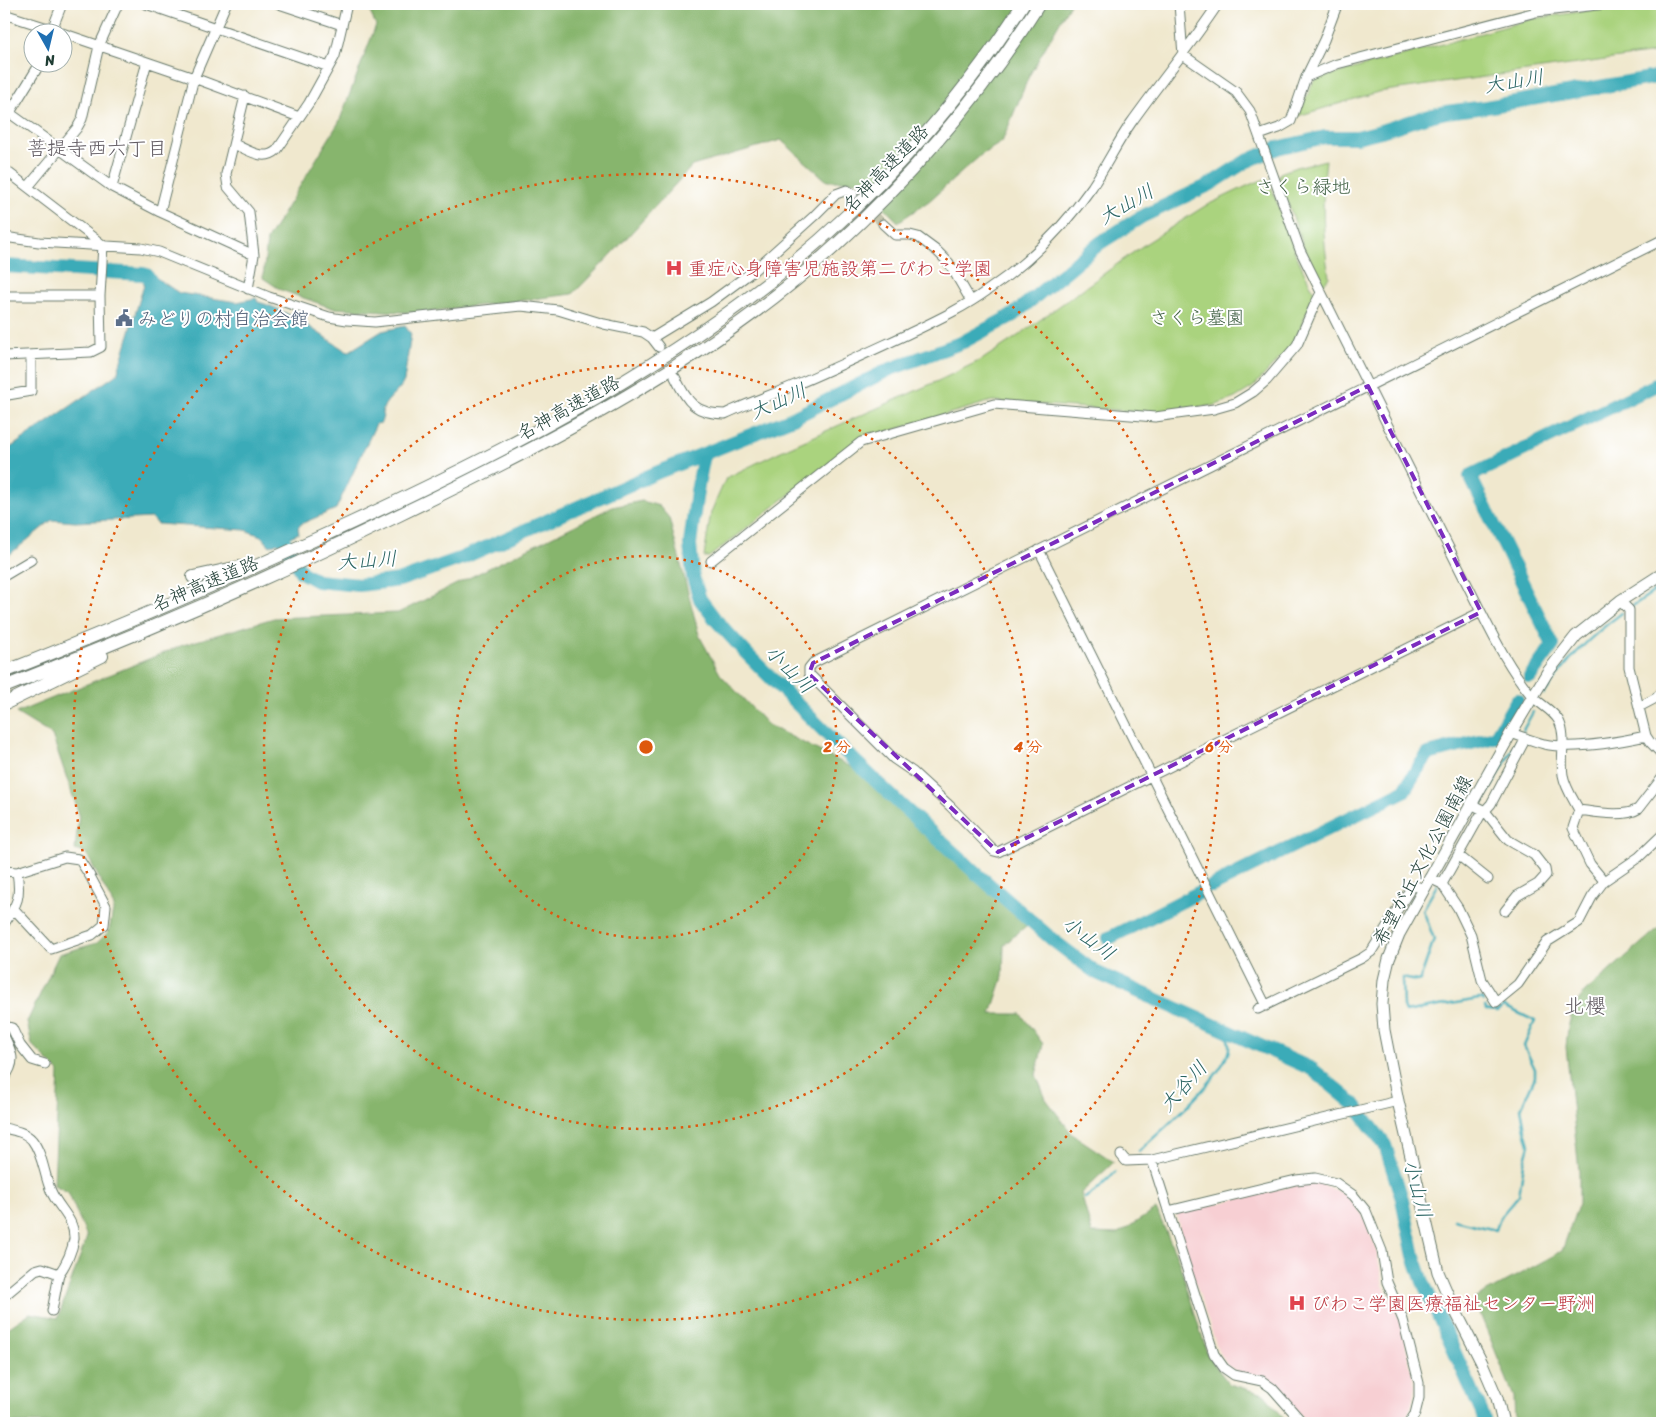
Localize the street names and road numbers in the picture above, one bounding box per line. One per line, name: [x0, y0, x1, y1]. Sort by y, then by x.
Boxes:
street label: 名神高速道路: [834, 116, 937, 221]
street label: 名神高速道路: [510, 365, 626, 450]
street label: 名神高速道路: [146, 546, 264, 621]
street label: 希望が丘文化公園南線: [1363, 769, 1482, 952]

